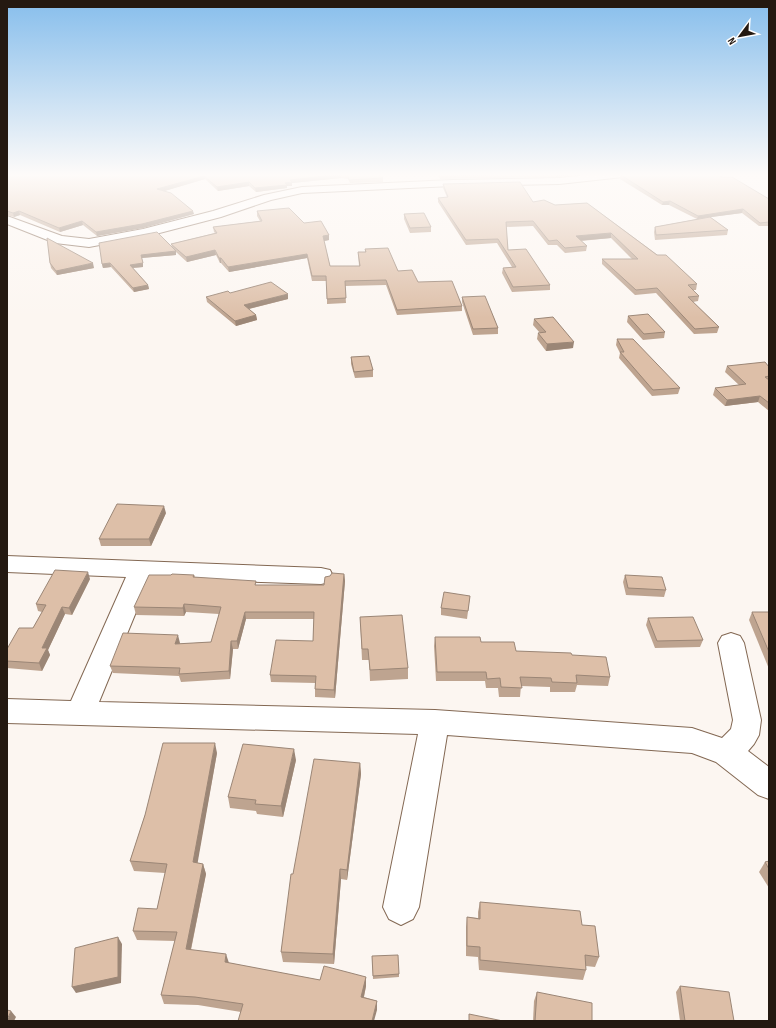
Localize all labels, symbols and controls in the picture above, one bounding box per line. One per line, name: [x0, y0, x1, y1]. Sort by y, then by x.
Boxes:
north arrow: [720, 16, 760, 56]
text: N: [725, 35, 739, 47]

